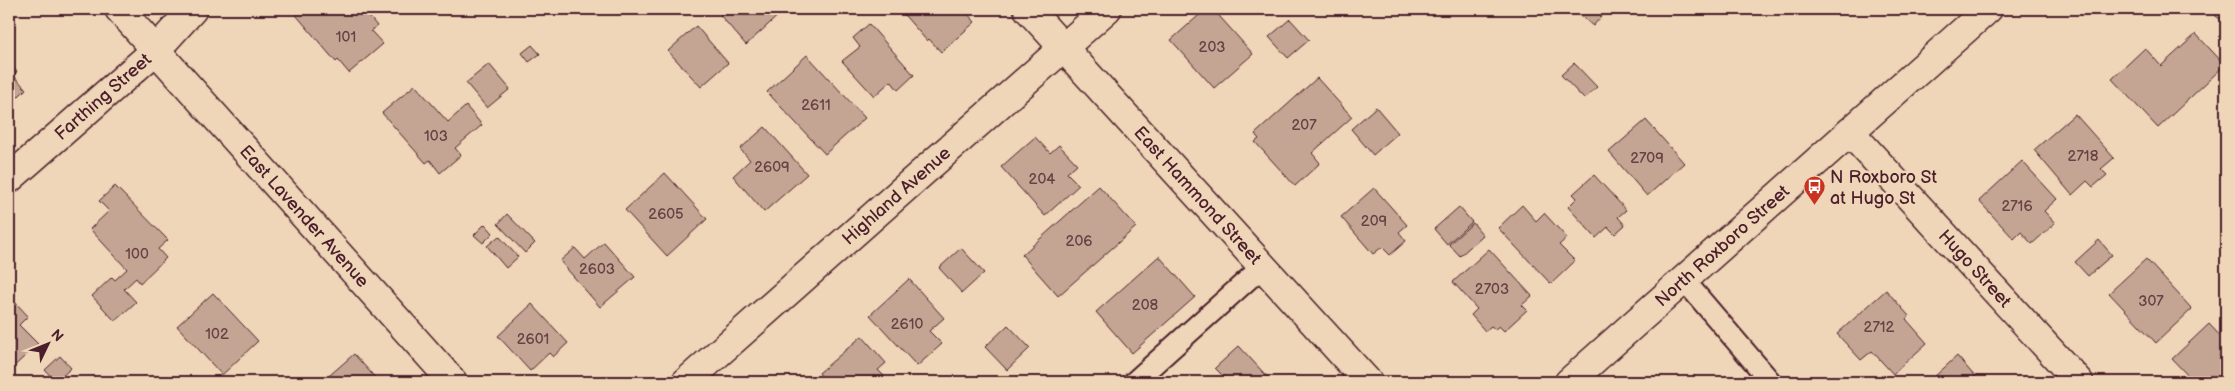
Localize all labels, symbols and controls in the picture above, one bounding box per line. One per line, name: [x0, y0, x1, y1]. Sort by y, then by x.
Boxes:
house number: 101: [336, 28, 356, 47]
house number: 203: [1199, 38, 1225, 57]
street label: Farthing Street: [51, 49, 156, 145]
house number: 2611: [801, 96, 831, 115]
house number: 207: [1291, 116, 1317, 135]
street label: East Hammond Street: [1129, 122, 1266, 269]
house number: 103: [424, 127, 448, 146]
street label: East Lavender Avenue: [235, 141, 373, 292]
street label: Highland Avenue: [838, 142, 955, 250]
house number: 2718: [2068, 147, 2099, 166]
house number: 2709: [1630, 149, 1664, 168]
house number: 2609: [754, 158, 790, 177]
place label: N Roxboro St at Hugo St: [1830, 167, 1937, 209]
house number: 204: [1029, 170, 1055, 189]
bus stop icon: N Roxboro St at Hugo St: [1802, 175, 1826, 206]
street label: North Roxboro Street: [1651, 181, 1794, 311]
house number: 2716: [2001, 197, 2033, 216]
house number: 2605: [648, 205, 684, 224]
house number: 209: [1361, 212, 1387, 231]
street label: Hugo Street: [1934, 226, 2016, 312]
house number: 206: [1066, 232, 1092, 251]
house number: 100: [125, 245, 149, 264]
house number: 2603: [579, 260, 615, 279]
house number: 2703: [1475, 280, 1509, 299]
house number: 307: [2138, 292, 2164, 311]
house number: 208: [1132, 296, 1158, 315]
house number: 2610: [891, 315, 923, 334]
north arrow: [22, 318, 72, 368]
house number: 2712: [1864, 318, 1895, 337]
house number: 102: [205, 325, 229, 344]
text: N: [47, 326, 67, 345]
house number: 2601: [517, 330, 549, 349]

